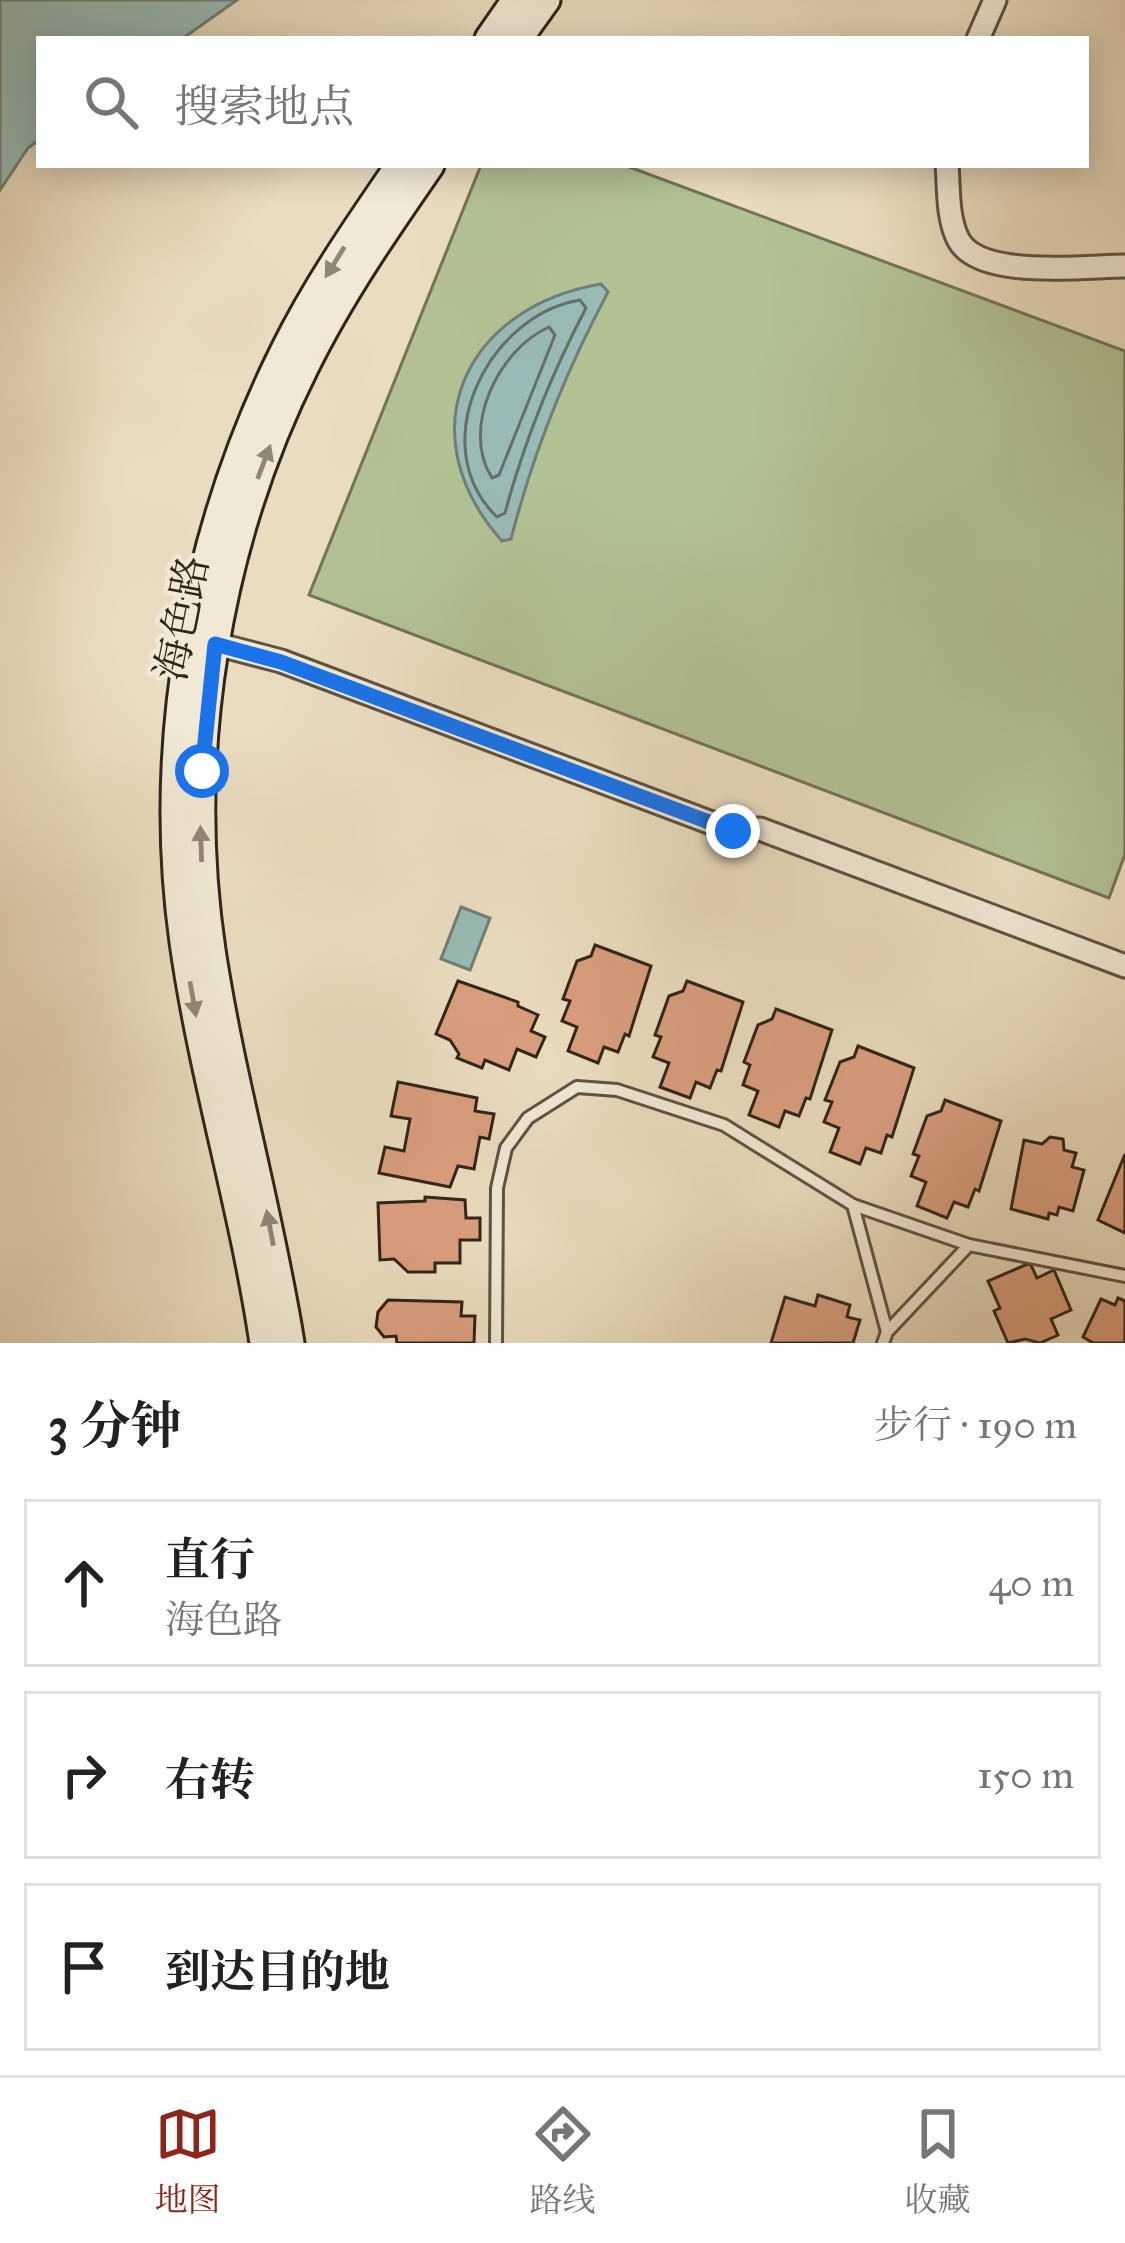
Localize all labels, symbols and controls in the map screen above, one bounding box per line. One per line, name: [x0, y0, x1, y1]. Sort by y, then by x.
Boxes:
search box: [36, 36, 1089, 168]
icon: search: [78, 69, 144, 135]
text: 搜索地点: [174, 79, 354, 134]
one-way arrow: [325, 245, 346, 279]
one-way arrow: [255, 444, 274, 480]
street label: 海色路: [144, 551, 220, 685]
route start: [175, 744, 229, 798]
route end: [706, 804, 760, 858]
one-way arrow: [192, 824, 211, 862]
one-way arrow: [185, 980, 203, 1018]
one-way arrow: [260, 1208, 279, 1246]
text: 3 分钟: [48, 1395, 181, 1457]
text: 步行 · 190 m: [874, 1401, 1077, 1449]
text: 直行: [165, 1532, 255, 1587]
icon: ahead: [51, 1550, 117, 1616]
text: 40 m: [988, 1559, 1074, 1607]
text: 海色路: [165, 1596, 282, 1644]
icon: right: [51, 1742, 117, 1808]
text: 150 m: [977, 1751, 1074, 1799]
text: 右转: [165, 1752, 255, 1807]
icon: arrive: [51, 1934, 117, 2000]
text: 到达目的地: [165, 1944, 390, 1999]
tab: 地图: [155, 2101, 221, 2220]
tab: 路线: [530, 2101, 596, 2220]
tab: 收藏: [905, 2101, 971, 2220]

